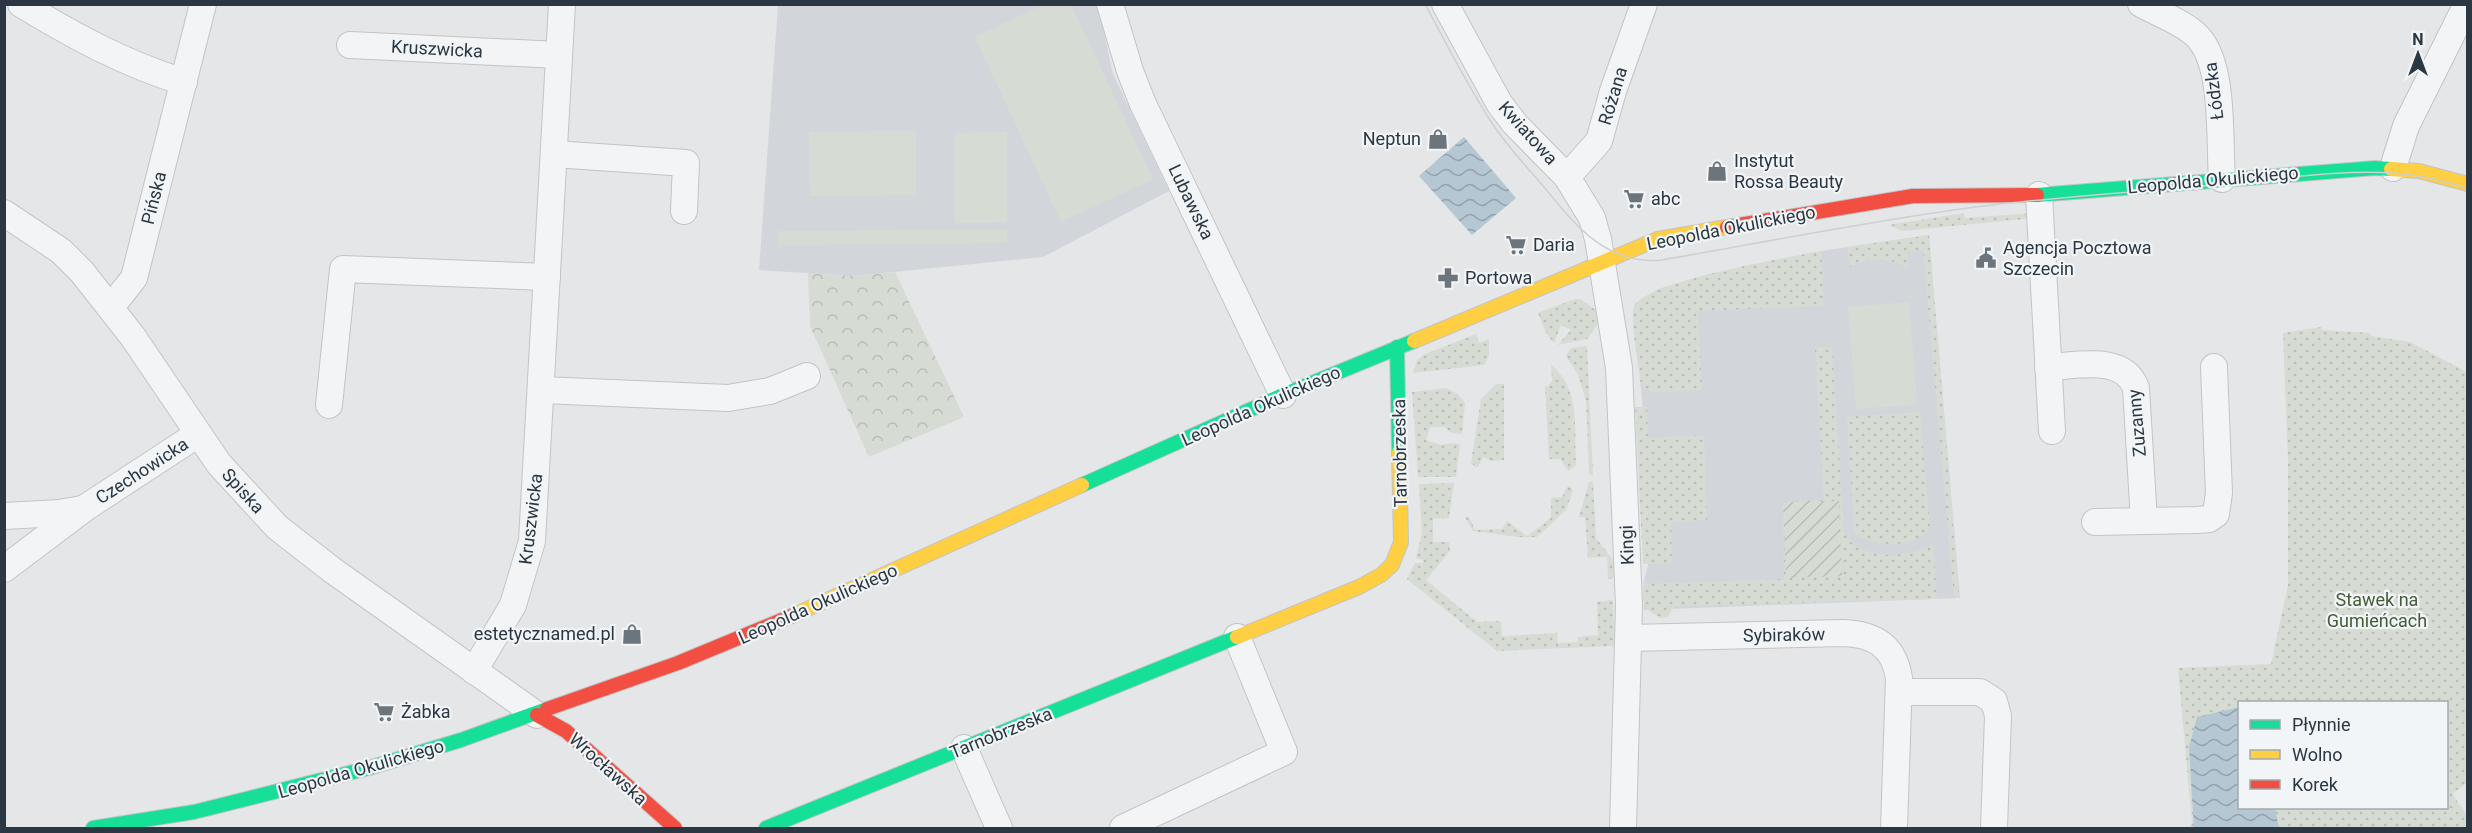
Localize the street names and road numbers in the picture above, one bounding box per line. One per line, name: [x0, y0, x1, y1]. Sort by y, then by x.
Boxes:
street label: Kruszwicka: [391, 36, 483, 61]
street label: Łódzka: [2200, 61, 2227, 121]
street label: Różana: [1594, 64, 1631, 127]
street label: Kwiatowa: [1495, 97, 1562, 169]
street label: Lubawska: [1164, 161, 1219, 243]
street label: Leopolda Okulickiego: [2127, 162, 2299, 197]
street label: Pińska: [137, 169, 170, 227]
street label: Leopolda Okulickiego: [1645, 201, 1817, 254]
street label: Leopolda Okulickiego: [1178, 361, 1343, 450]
street label: Zuzanny: [2123, 388, 2150, 458]
street label: Tarnobrzeska: [1388, 399, 1411, 507]
street label: Czechowicka: [92, 433, 192, 508]
street label: Spiska: [218, 464, 269, 518]
street label: Kruszwicka: [514, 472, 547, 566]
street label: Kingi: [1615, 525, 1638, 565]
street label: Leopolda Okulickiego: [735, 559, 900, 648]
street label: Sybiraków: [1743, 623, 1826, 646]
street label: Tarnobrzeska: [947, 702, 1055, 763]
street label: Wrocławska: [565, 728, 652, 809]
street label: Leopolda Okulickiego: [275, 735, 446, 802]

